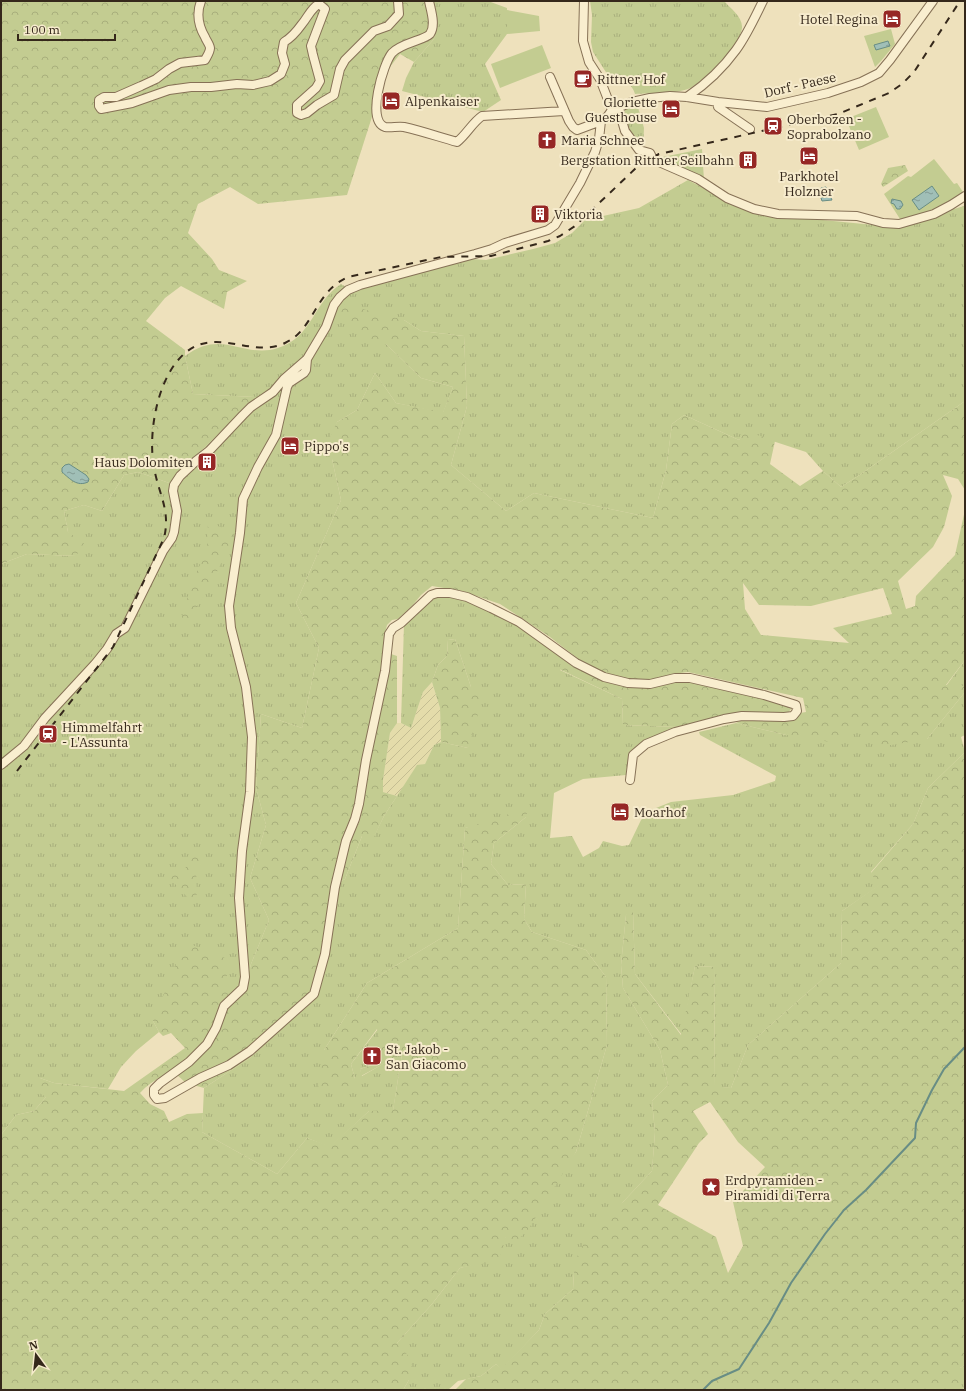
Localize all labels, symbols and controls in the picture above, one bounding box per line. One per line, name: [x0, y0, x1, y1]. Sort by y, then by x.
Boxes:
hotel icon: Hotel Regina: [881, 8, 903, 30]
place label: Hotel Regina: [800, 11, 878, 28]
scale bar: [18, 16, 115, 42]
text: 100 m: [24, 22, 60, 37]
cafe icon: Rittner Hof: [572, 68, 594, 90]
street label: Dorf - Paese: [762, 68, 838, 102]
place label: Rittner Hof: [597, 71, 666, 88]
hotel icon: Alpenkaiser: [380, 90, 402, 112]
place label: Alpenkaiser: [405, 93, 479, 110]
place label: Gloriette Guesthouse: [585, 94, 657, 126]
hotel icon: Gloriette Guesthouse: [660, 98, 682, 120]
place label: Oberbozen - Soprabolzano: [787, 111, 871, 143]
station icon: Oberbozen - Soprabolzano: [762, 115, 784, 137]
church icon: Maria Schnee: [536, 129, 558, 151]
place label: Maria Schnee: [561, 132, 644, 149]
hotel icon: Parkhotel Holzner: [798, 145, 820, 167]
building icon: Bergstation Rittner Seilbahn: [737, 149, 759, 171]
place label: Bergstation Rittner Seilbahn: [560, 152, 734, 169]
place label: Parkhotel Holzner: [779, 168, 839, 200]
building icon: Viktoria: [529, 203, 551, 225]
place label: Viktoria: [554, 206, 603, 223]
hotel icon: Pippo's: [279, 435, 301, 457]
place label: Pippo's: [304, 438, 349, 455]
building icon: Haus Dolomiten: [196, 451, 218, 473]
place label: Haus Dolomiten: [94, 454, 193, 471]
place label: Himmelfahrt - L'Assunta: [62, 719, 143, 751]
station icon: Himmelfahrt - L'Assunta: [37, 723, 59, 745]
hotel icon: Moarhof: [609, 801, 631, 823]
place label: Moarhof: [634, 804, 687, 821]
place label: St. Jakob - San Giacomo: [386, 1041, 466, 1073]
church icon: St. Jakob - San Giacomo: [361, 1045, 383, 1067]
place label: Erdpyramiden - Piramidi di Terra: [725, 1172, 830, 1204]
place icon: Erdpyramiden - Piramidi di Terra: [700, 1176, 722, 1198]
north arrow: [16, 1335, 56, 1375]
text: N: [27, 1337, 40, 1353]

